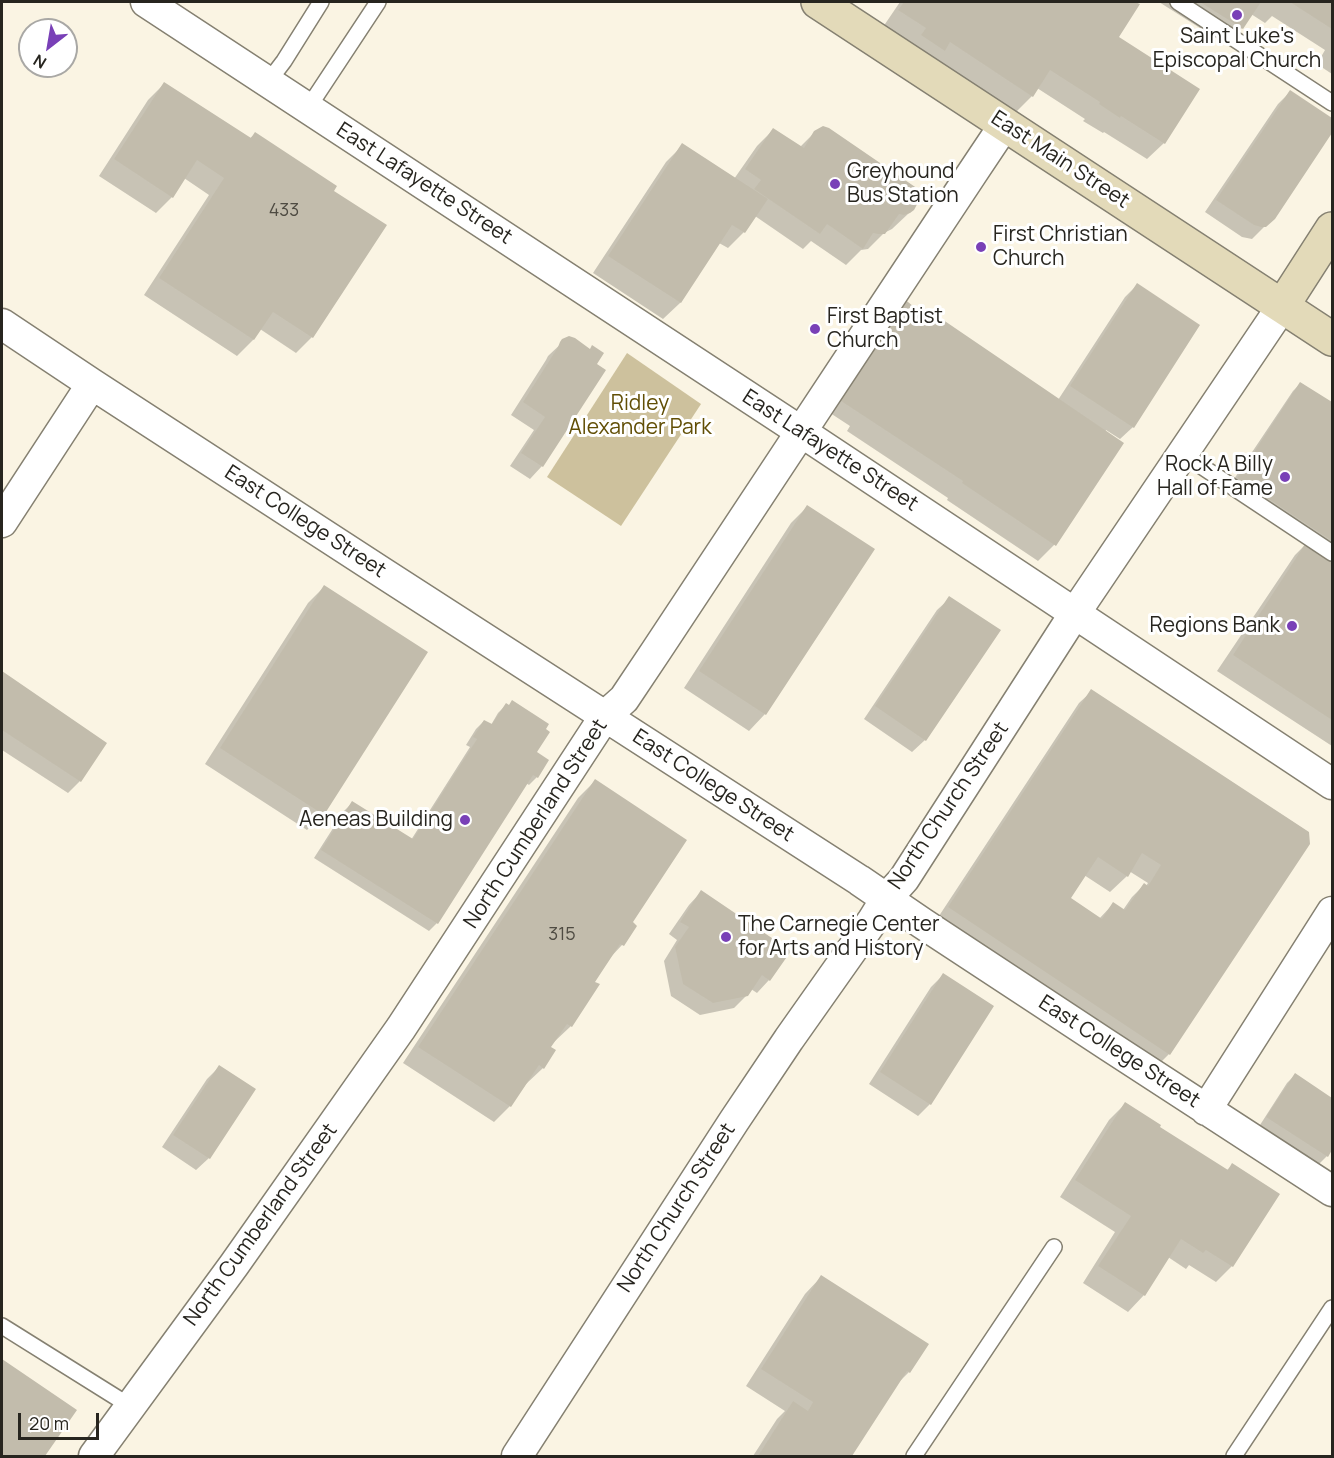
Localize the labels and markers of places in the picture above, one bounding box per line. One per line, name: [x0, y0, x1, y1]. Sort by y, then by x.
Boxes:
marker: Saint Luke's Episcopal Church: [1230, 8, 1244, 22]
place label: Saint Luke's Episcopal Church: [1153, 24, 1321, 74]
place label: Greyhound Bus Station: [847, 159, 959, 209]
marker: Greyhound Bus Station: [828, 177, 842, 191]
place label: First Christian Church: [993, 222, 1128, 272]
marker: First Christian Church: [974, 240, 988, 254]
place label: First Baptist Church: [827, 304, 943, 354]
marker: First Baptist Church: [808, 322, 822, 336]
place label: Rock A Billy Hall of Fame: [1157, 452, 1273, 502]
marker: Rock A Billy Hall of Fame: [1278, 470, 1292, 484]
place label: Regions Bank: [1150, 613, 1280, 639]
marker: Regions Bank: [1285, 619, 1299, 633]
place label: Aeneas Building: [299, 807, 453, 833]
marker: Aeneas Building: [458, 813, 472, 827]
place label: The Carnegie Center for Arts and History: [738, 912, 940, 962]
marker: The Carnegie Center for Arts and History: [719, 930, 733, 944]

